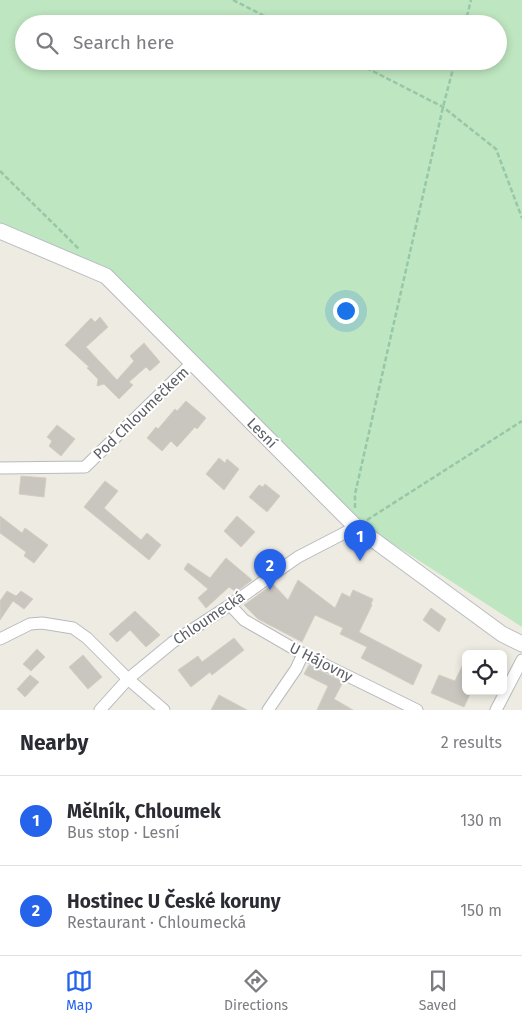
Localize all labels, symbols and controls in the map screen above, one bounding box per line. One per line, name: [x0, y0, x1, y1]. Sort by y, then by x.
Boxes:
search box: [15, 15, 507, 70]
icon: search: [33, 29, 61, 57]
text: Search here: [73, 31, 174, 54]
your location: [333, 298, 359, 324]
street label: Pod Chloumečkem: [90, 363, 192, 463]
street label: Lesní: [243, 414, 281, 452]
pin: 1: [344, 520, 376, 561]
pin: 2: [254, 549, 286, 590]
street label: Chloumecká: [170, 587, 248, 649]
street label: U Hájovny: [286, 638, 356, 686]
map controls: [462, 650, 507, 695]
button: locate: [462, 650, 507, 695]
text: Nearby: [20, 730, 88, 756]
text: 2 results: [441, 733, 502, 752]
text: Mělník, Chloumek: [67, 800, 221, 823]
text: 1: [32, 811, 40, 830]
text: 130 m: [460, 811, 502, 830]
text: Bus stop · Lesní: [67, 823, 180, 842]
text: Hostinec U České koruny: [67, 890, 281, 913]
text: 2: [32, 901, 40, 920]
text: 150 m: [460, 901, 502, 920]
text: Restaurant · Chloumecká: [67, 913, 246, 932]
tab: Map: [65, 967, 93, 1014]
tab: Directions: [224, 967, 288, 1014]
tab: Saved: [419, 967, 457, 1014]

